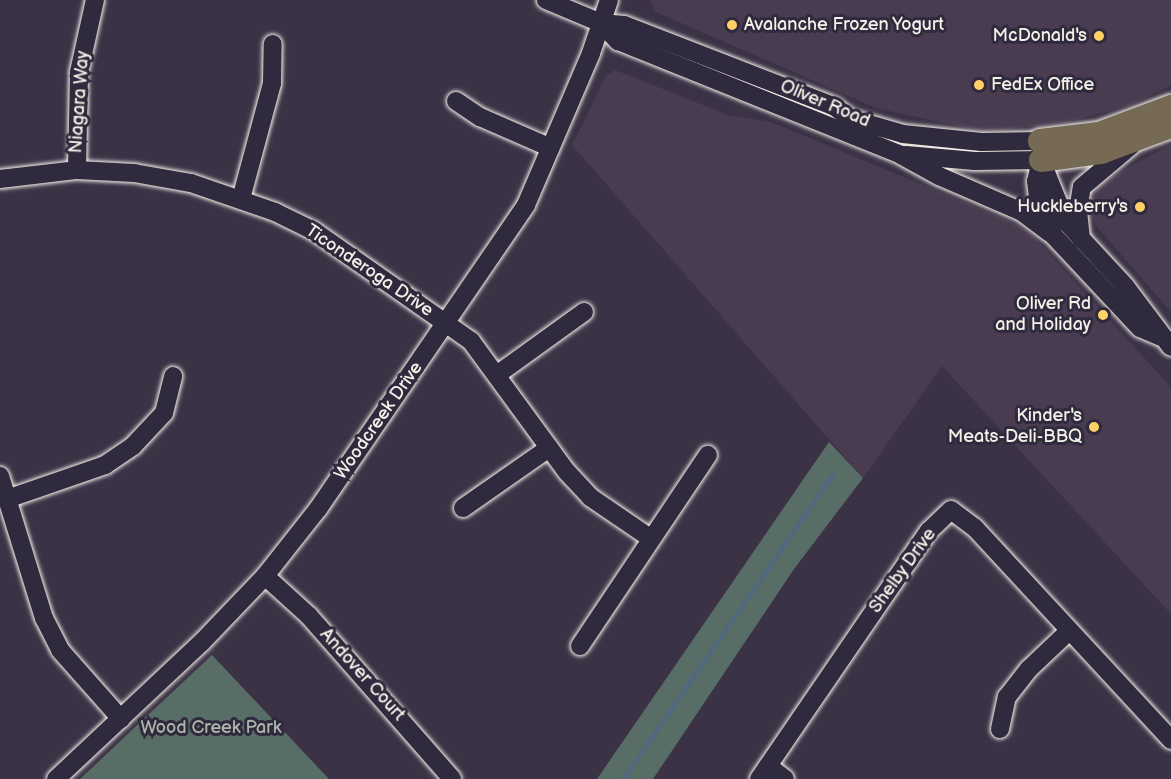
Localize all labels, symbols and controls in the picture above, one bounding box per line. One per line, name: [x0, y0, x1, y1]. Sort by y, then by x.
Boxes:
place label: Avalanche Frozen Yogurt: [744, 14, 945, 36]
marker: Avalanche Frozen Yogurt: [725, 18, 739, 32]
place label: McDonald's: [993, 25, 1087, 47]
marker: McDonald's: [1092, 29, 1106, 43]
street label: Niagara Way: [66, 50, 94, 154]
place label: FedEx Office: [991, 74, 1094, 96]
street label: Oliver Road: [777, 75, 873, 133]
marker: FedEx Office: [972, 78, 986, 92]
place label: Huckleberry's: [1017, 196, 1128, 218]
marker: Huckleberry's: [1133, 200, 1147, 214]
street label: Ticonderoga Drive: [301, 220, 437, 322]
place label: Oliver Rd and Holiday: [995, 294, 1091, 336]
marker: Oliver Rd and Holiday: [1096, 308, 1110, 322]
street label: Woodcreek Drive: [330, 358, 428, 484]
place label: Kinder's Meats-Deli-BBQ: [948, 406, 1082, 448]
marker: Kinder's Meats-Deli-BBQ: [1087, 420, 1101, 434]
street label: Shelby Drive: [865, 524, 941, 618]
street label: Andover Court: [315, 624, 409, 726]
park label: Wood Creek Park: [140, 717, 282, 739]

